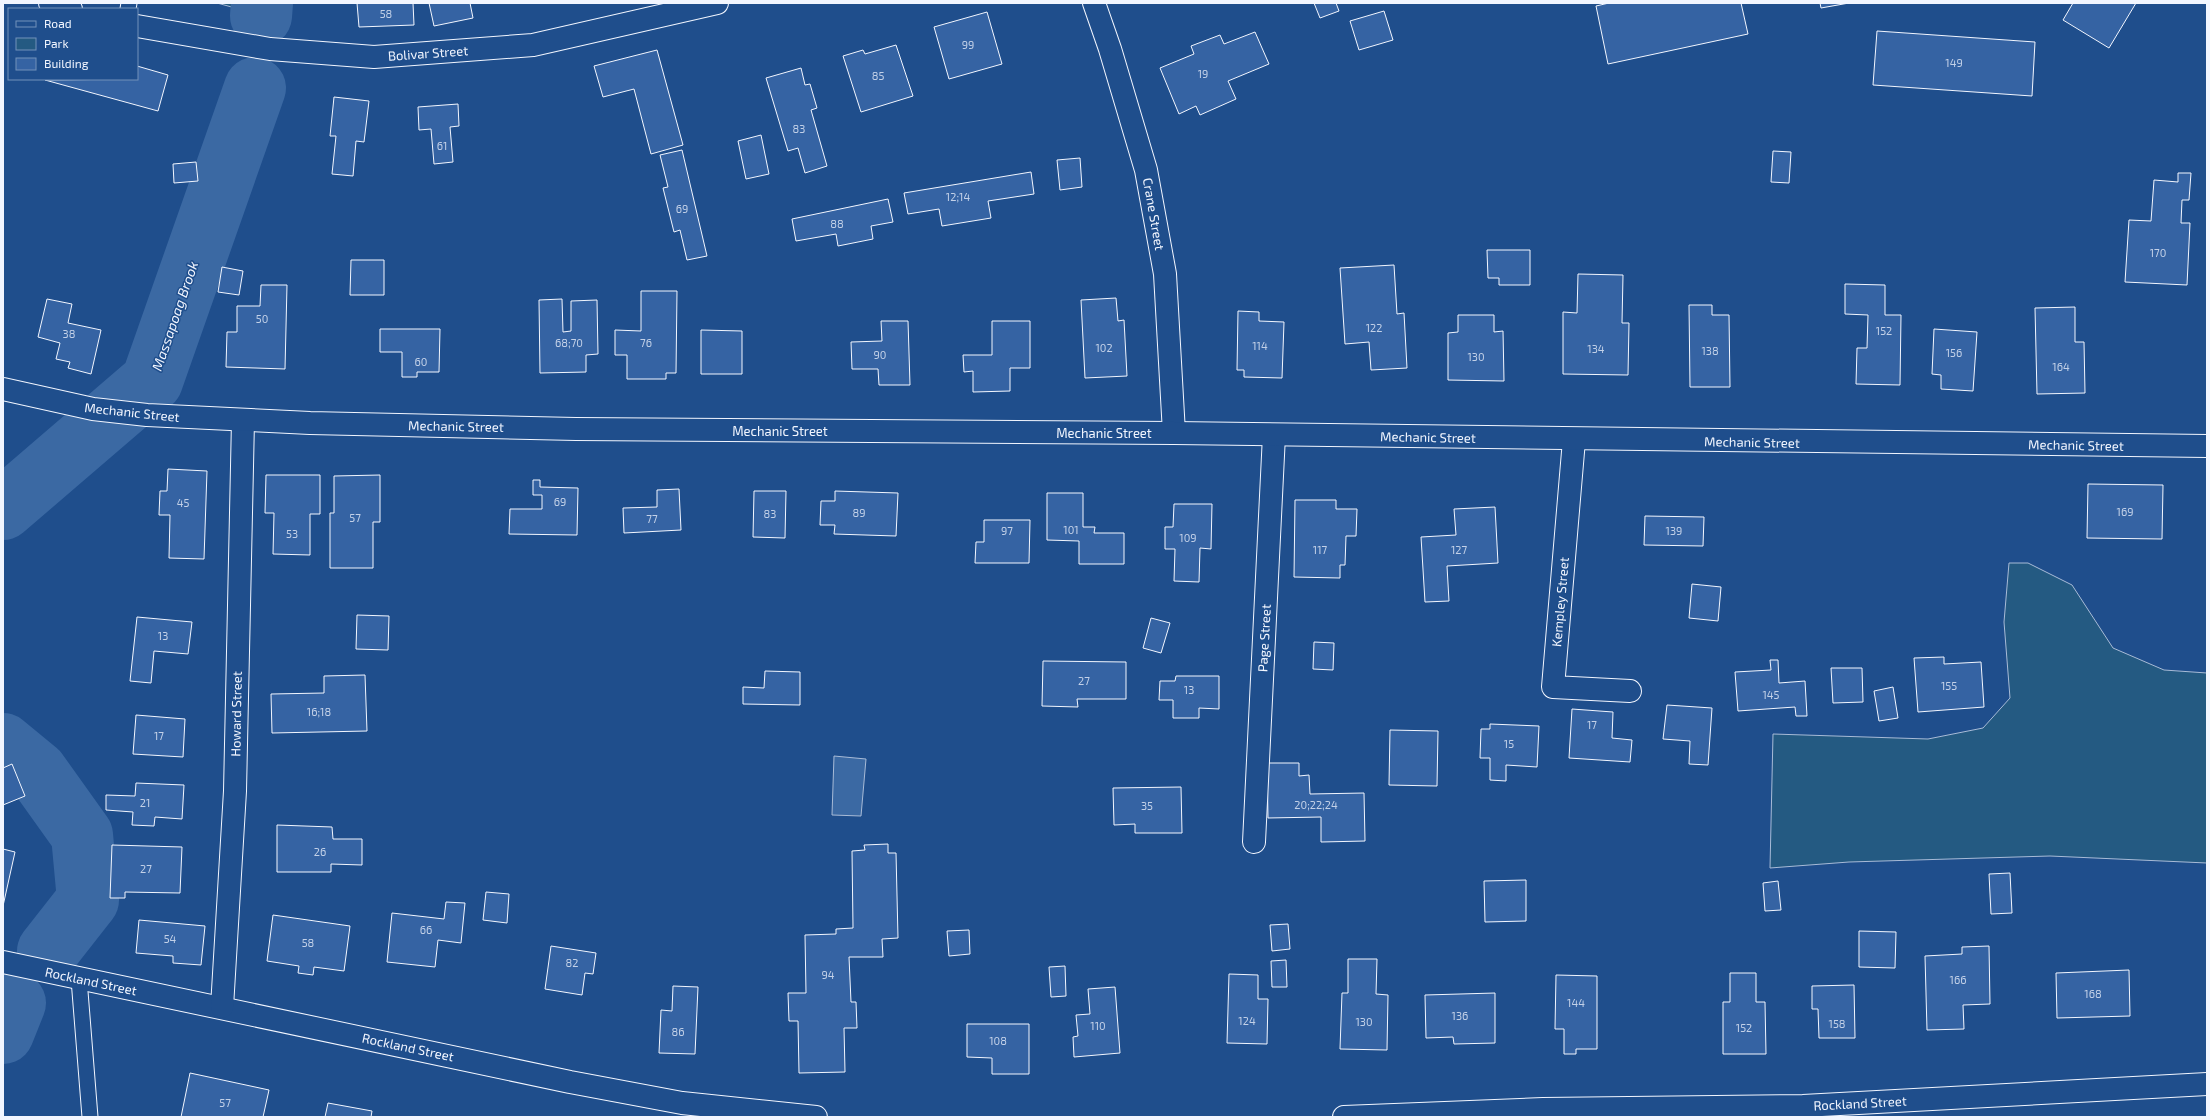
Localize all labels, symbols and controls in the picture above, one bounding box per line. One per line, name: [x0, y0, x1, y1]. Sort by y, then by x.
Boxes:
house number: 58: [380, 7, 392, 20]
legend: [8, 8, 138, 80]
text: Road: [44, 16, 72, 30]
text: Park: [44, 36, 69, 50]
house number: 99: [962, 38, 974, 51]
street label: Bolivar Street: [387, 42, 469, 64]
text: Building: [44, 56, 89, 70]
house number: 149: [1945, 56, 1963, 69]
house number: 19: [1198, 67, 1208, 80]
house number: 85: [872, 69, 884, 82]
house number: 83: [793, 122, 805, 135]
house number: 61: [437, 139, 447, 152]
street label: Crane Street: [1140, 177, 1168, 252]
house number: 12;14: [946, 190, 970, 203]
house number: 69: [676, 202, 688, 215]
house number: 88: [830, 217, 844, 230]
house number: 170: [2150, 246, 2166, 259]
water label: Massapoag Brook: [148, 259, 201, 373]
house number: 50: [256, 312, 268, 325]
house number: 122: [1366, 321, 1382, 334]
house number: 152: [1876, 324, 1892, 337]
house number: 38: [63, 327, 75, 340]
house number: 68;70: [555, 336, 583, 349]
house number: 76: [640, 336, 652, 349]
house number: 114: [1252, 339, 1268, 352]
house number: 102: [1095, 341, 1113, 354]
house number: 134: [1587, 342, 1605, 355]
house number: 138: [1701, 344, 1719, 357]
house number: 156: [1946, 346, 1962, 359]
house number: 90: [874, 348, 886, 361]
house number: 130: [1467, 350, 1485, 363]
house number: 60: [415, 355, 427, 368]
house number: 164: [2052, 360, 2070, 373]
street label: Mechanic Street: [84, 399, 180, 425]
street label: Mechanic Street: [408, 417, 504, 435]
street label: Mechanic Street: [732, 423, 828, 439]
street label: Mechanic Street: [1056, 425, 1152, 441]
street label: Mechanic Street: [1380, 428, 1476, 446]
street label: Mechanic Street: [1704, 433, 1800, 451]
street label: Mechanic Street: [2028, 436, 2124, 454]
house number: 69: [554, 495, 566, 508]
house number: 45: [177, 496, 189, 509]
house number: 169: [2117, 505, 2133, 518]
house number: 89: [853, 506, 865, 519]
house number: 83: [764, 507, 776, 520]
house number: 57: [349, 511, 361, 524]
house number: 77: [646, 512, 658, 525]
house number: 101: [1063, 523, 1079, 536]
house number: 97: [1001, 524, 1013, 537]
house number: 139: [1666, 524, 1682, 537]
house number: 53: [286, 527, 298, 540]
house number: 109: [1179, 531, 1197, 544]
house number: 117: [1313, 543, 1328, 556]
house number: 127: [1451, 543, 1467, 556]
street label: Kempley Street: [1548, 557, 1572, 647]
street label: Page Street: [1254, 604, 1274, 672]
house number: 13: [158, 629, 168, 642]
street label: Howard Street: [227, 671, 245, 757]
house number: 27: [1078, 674, 1090, 687]
house number: 155: [1941, 679, 1957, 692]
house number: 13: [1184, 683, 1194, 696]
house number: 145: [1762, 688, 1780, 701]
house number: 16;18: [307, 705, 331, 718]
house number: 17: [1587, 718, 1597, 731]
house number: 17: [154, 729, 164, 742]
house number: 15: [1504, 737, 1514, 750]
house number: 21: [140, 796, 150, 809]
house number: 20;22;24: [1294, 798, 1338, 811]
house number: 35: [1141, 799, 1153, 812]
house number: 26: [314, 845, 326, 858]
house number: 27: [140, 862, 152, 875]
house number: 66: [420, 923, 432, 936]
house number: 54: [164, 932, 177, 945]
house number: 58: [302, 936, 314, 949]
house number: 82: [566, 956, 578, 969]
street label: Rockland Street: [44, 963, 138, 999]
house number: 94: [821, 968, 835, 981]
house number: 166: [1950, 973, 1966, 986]
house number: 168: [2084, 987, 2102, 1000]
house number: 144: [1567, 996, 1585, 1009]
house number: 136: [1452, 1009, 1468, 1022]
house number: 124: [1238, 1014, 1256, 1027]
house number: 130: [1355, 1015, 1373, 1028]
house number: 158: [1829, 1017, 1845, 1030]
house number: 110: [1090, 1019, 1106, 1032]
house number: 152: [1736, 1021, 1752, 1034]
house number: 86: [672, 1025, 684, 1038]
street label: Rockland Street: [361, 1029, 455, 1065]
house number: 108: [989, 1034, 1007, 1047]
street label: Rockland Street: [1813, 1093, 1907, 1113]
house number: 57: [219, 1096, 231, 1109]

